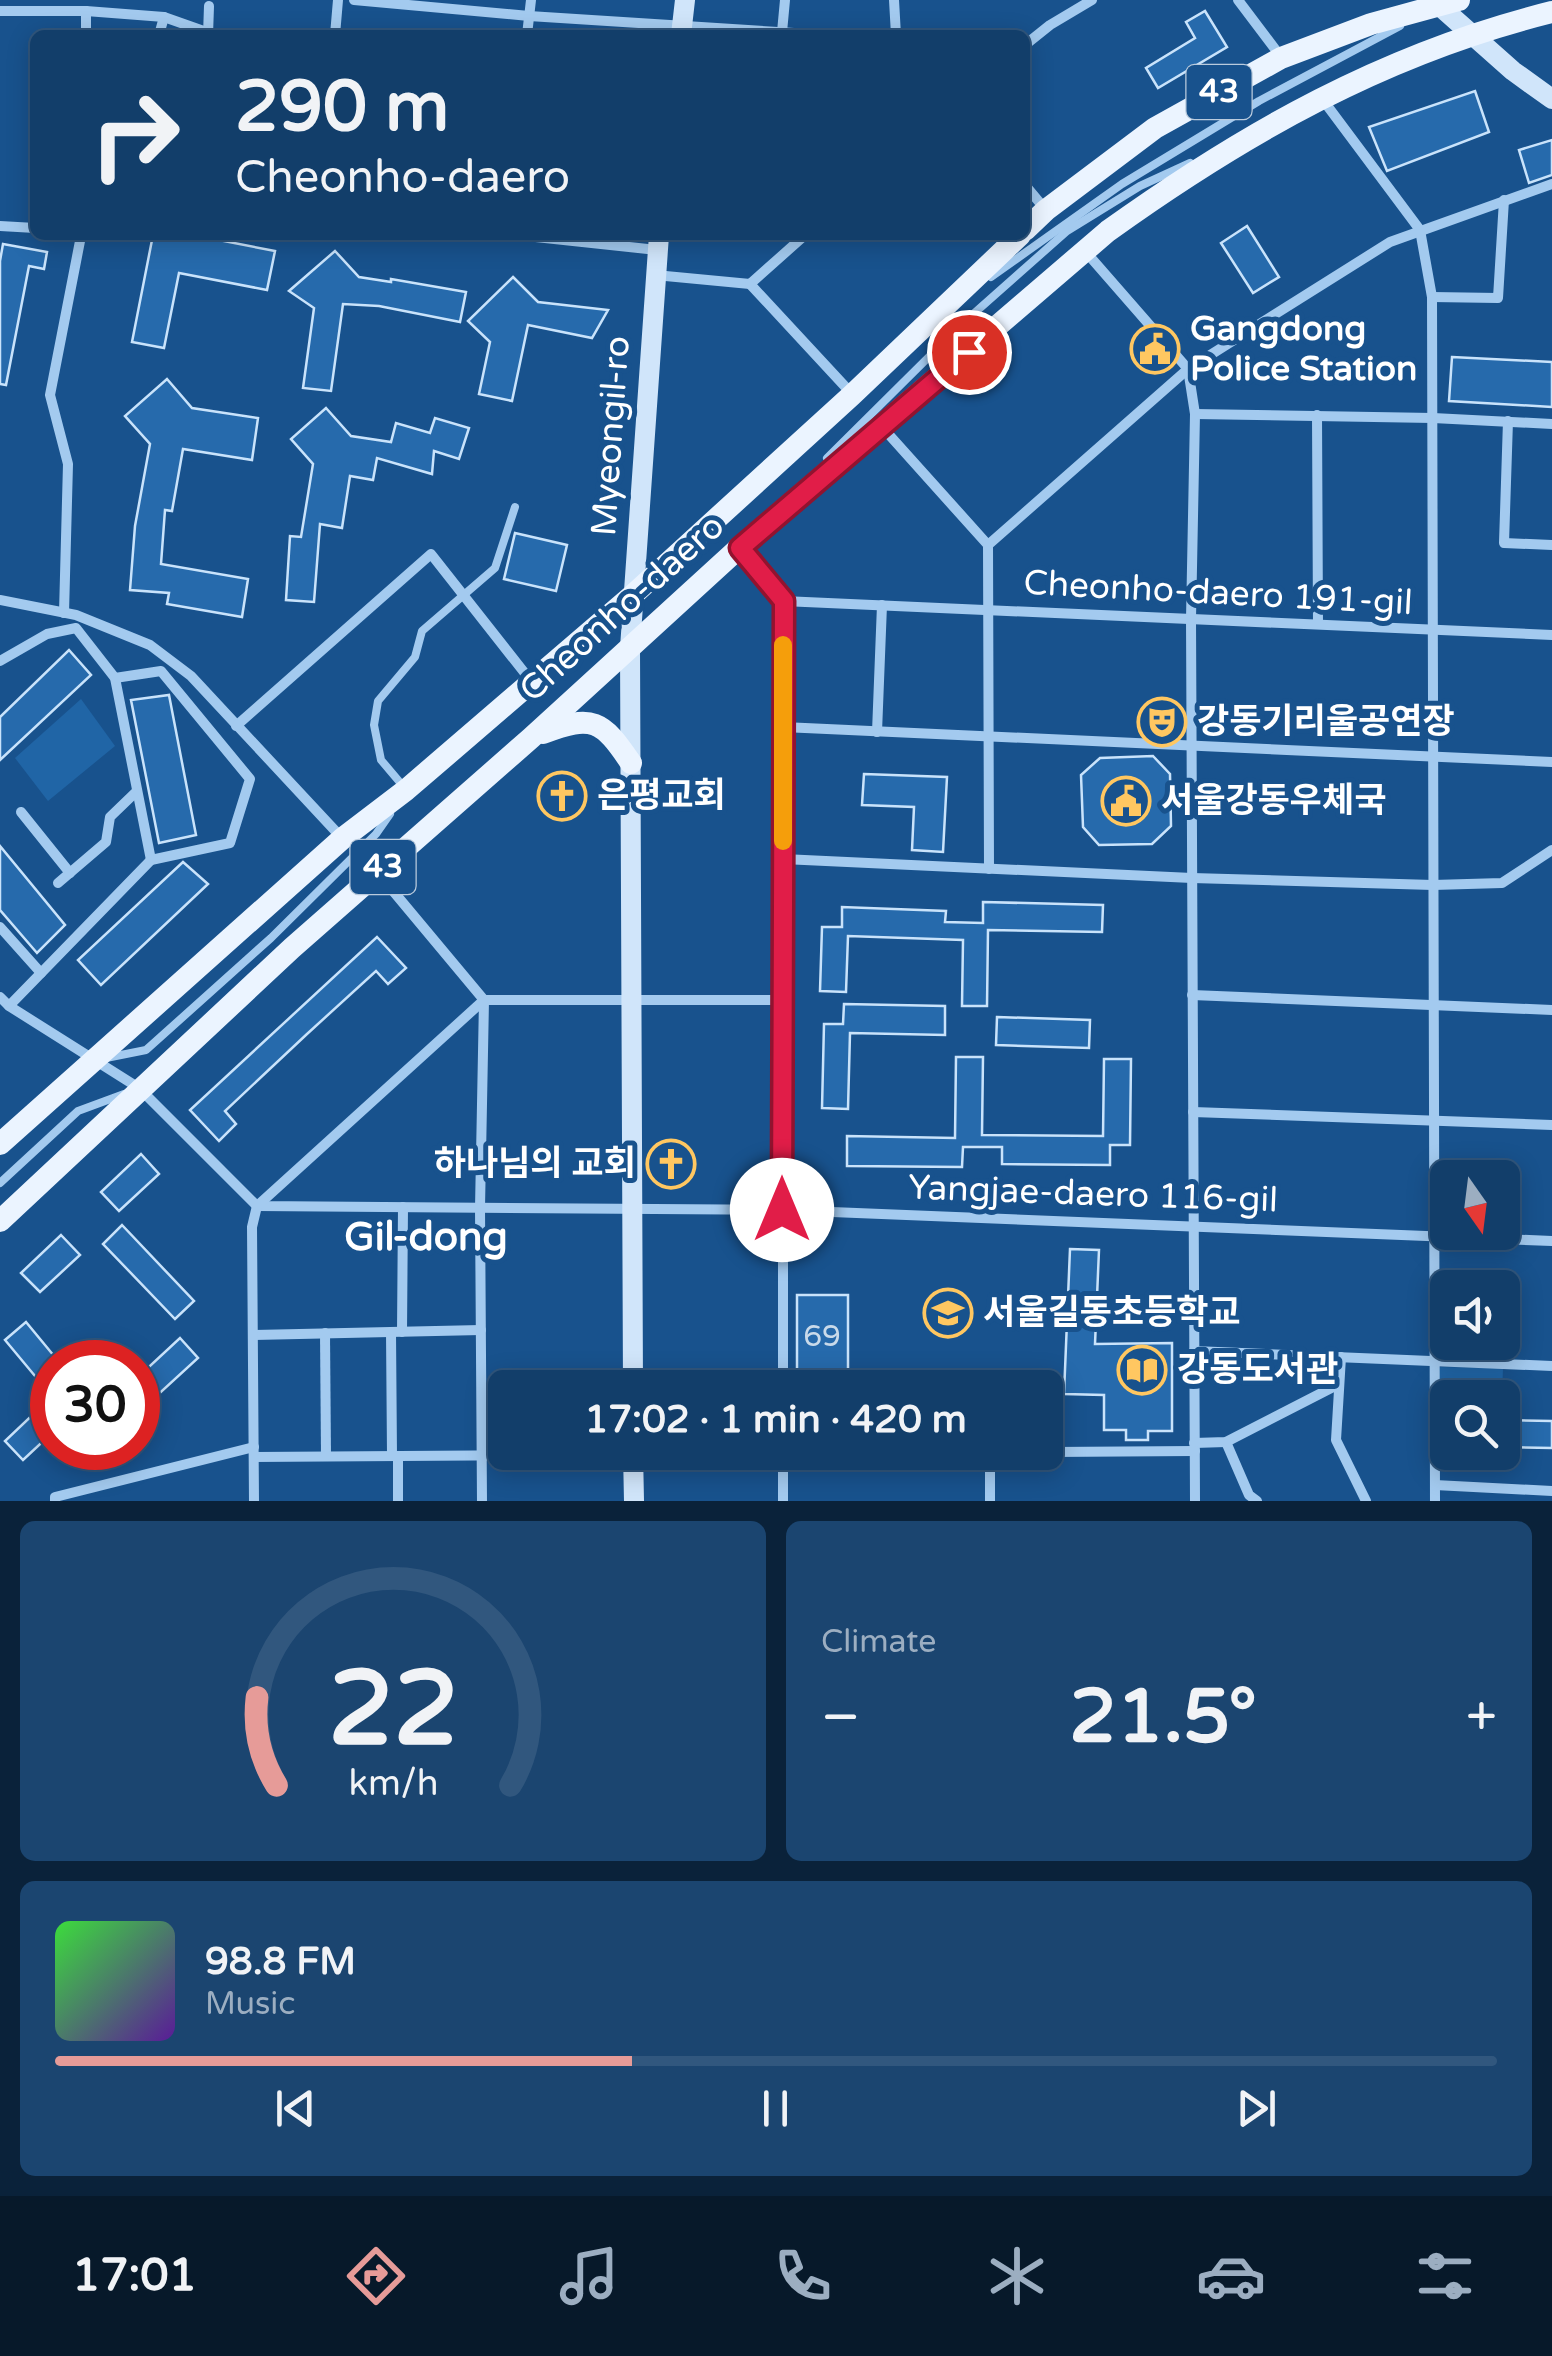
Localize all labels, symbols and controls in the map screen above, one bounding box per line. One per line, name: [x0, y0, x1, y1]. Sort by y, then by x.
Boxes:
road number: 43: [1186, 65, 1252, 119]
text: 290 m: [235, 66, 449, 150]
icon: right: [70, 70, 200, 200]
text: Cheonho-daero: [235, 151, 570, 205]
place label: Gangdong Police Station: [1190, 308, 1417, 390]
pin: [927, 310, 1012, 395]
public building icon: Gangdong Police Station: [1129, 323, 1181, 375]
icon: arrive: [942, 325, 997, 380]
street label: Myeongil-ro: [583, 335, 639, 537]
street label: Cheonho-daero: [511, 505, 733, 711]
street label: Cheonho-daero 191-gil: [1022, 562, 1414, 624]
theatre icon: 강동기리울공연장: [1136, 696, 1188, 748]
place label: 강동기리울공연장: [1197, 701, 1455, 743]
church icon: 은평교회: [536, 770, 588, 822]
place label: 은평교회: [597, 775, 726, 817]
public building icon: 서울강동우체국: [1100, 775, 1152, 827]
place label: 서울강동우체국: [1161, 780, 1386, 822]
road number: 43: [350, 840, 416, 894]
church icon: 하나님의 교회: [645, 1138, 697, 1190]
place label: 하나님의 교회: [434, 1143, 636, 1185]
position arrow: [730, 1158, 834, 1262]
north arrow: [1430, 1160, 1520, 1250]
map controls: [1430, 1160, 1520, 1470]
street label: Yangjae-daero 116-gil: [907, 1167, 1279, 1221]
district label: Gil-dong: [344, 1213, 508, 1261]
button: sound: [1430, 1270, 1520, 1360]
school or university icon: 서울길동초등학교: [922, 1287, 974, 1339]
place label: 서울길동초등학교: [983, 1292, 1241, 1334]
house number: 69: [803, 1318, 841, 1355]
speed limit sign: 30: [30, 1340, 160, 1470]
library icon: 강동도서관: [1116, 1344, 1168, 1396]
place label: 강동도서관: [1177, 1349, 1338, 1391]
button: search: [1430, 1380, 1520, 1470]
text: 17:02 · 1 min · 420 m: [584, 1397, 967, 1443]
text: Climate: [821, 1623, 936, 1661]
text: 22: [328, 1648, 458, 1773]
text: 21.5°: [1069, 1672, 1257, 1762]
text: −: [821, 1685, 860, 1751]
text: +: [1466, 1685, 1497, 1751]
text: km/h: [348, 1762, 438, 1805]
text: 98.8 FM: [205, 1939, 356, 1985]
text: Music: [205, 1985, 295, 2023]
icon: previous: [268, 2081, 323, 2136]
icon: pause: [748, 2081, 803, 2136]
icon: next: [1229, 2081, 1284, 2136]
icon: directions: [341, 2241, 411, 2311]
icon: music: [554, 2241, 624, 2311]
icon: phone: [768, 2241, 838, 2311]
icon: climate: [982, 2241, 1052, 2311]
icon: car: [1196, 2241, 1266, 2311]
icon: filters: [1410, 2241, 1480, 2311]
text: 17:01: [72, 2249, 197, 2303]

